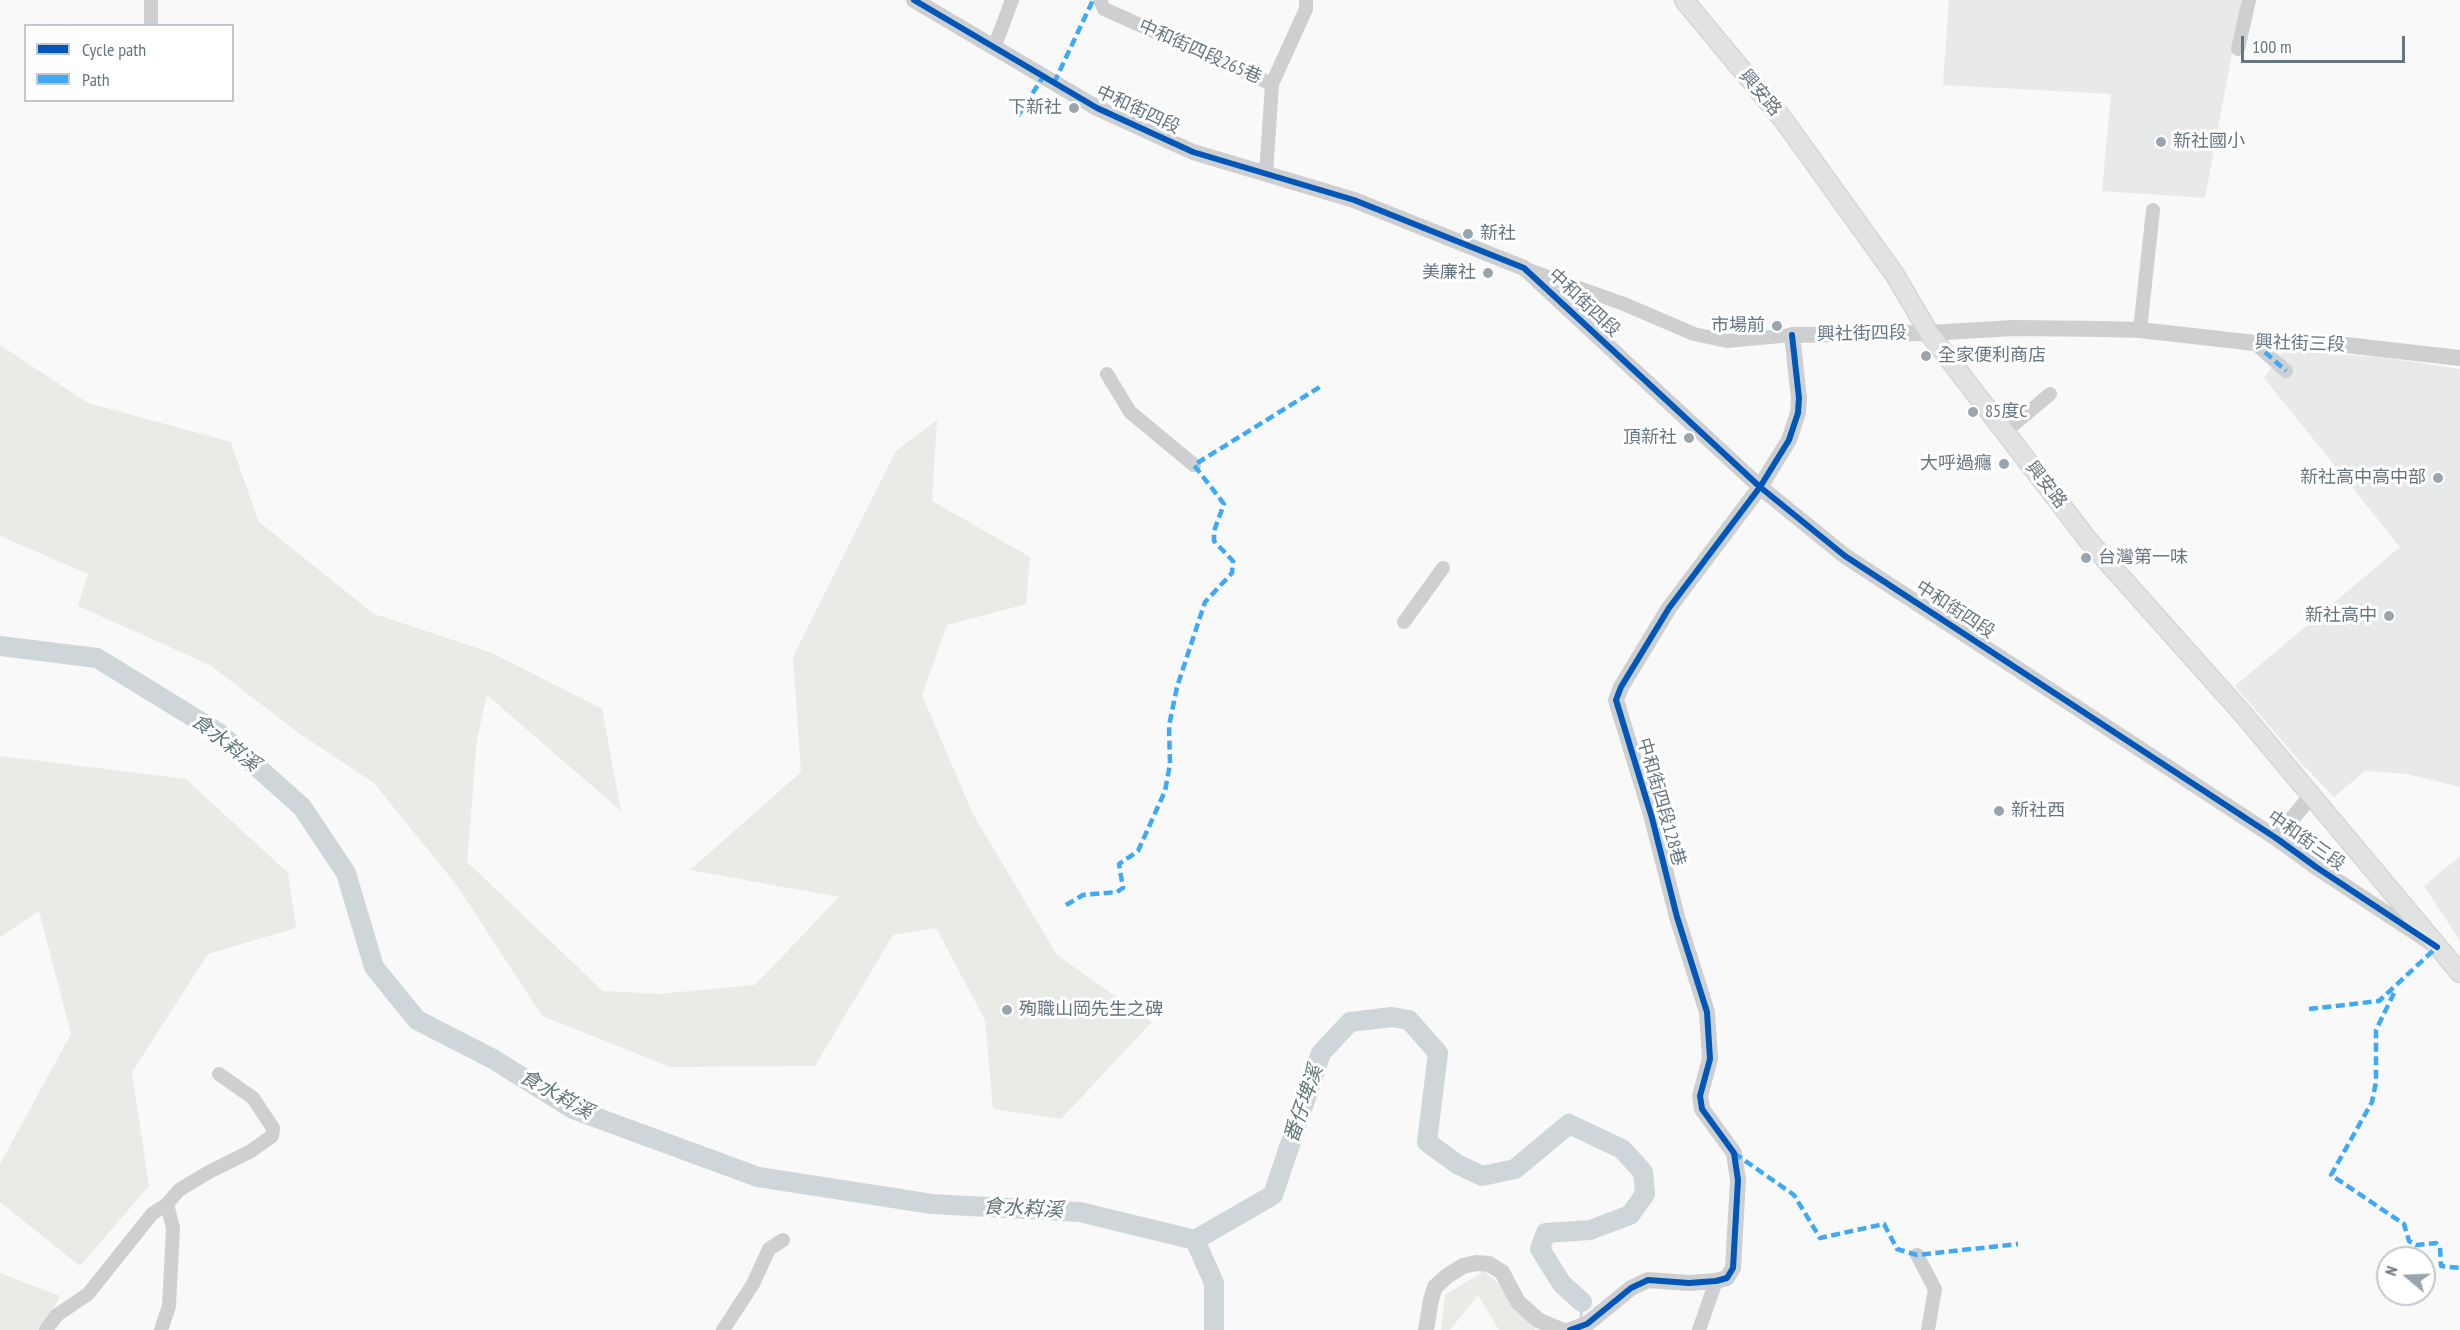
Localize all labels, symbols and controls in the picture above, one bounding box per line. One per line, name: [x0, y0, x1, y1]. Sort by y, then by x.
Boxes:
street label: 中和街四段265巷: [1135, 15, 1265, 89]
legend: [24, 24, 234, 102]
scale bar: [2244, 24, 2408, 62]
text: 100 m: [2252, 35, 2292, 58]
text: Cycle path: [82, 38, 146, 61]
street label: 興安路: [1734, 65, 1786, 121]
text: Path: [82, 68, 110, 91]
street label: 中和街四段: [1093, 81, 1183, 139]
place label: 下新社: [1008, 97, 1062, 119]
marker: 下新社: [1067, 101, 1081, 115]
place label: 新社國小: [2173, 131, 2245, 153]
marker: 新社國小: [2154, 135, 2168, 149]
place label: 新社: [1480, 223, 1516, 245]
marker: 新社: [1461, 227, 1475, 241]
place label: 美廉社: [1422, 262, 1476, 284]
street label: 中和街四段: [1544, 264, 1624, 342]
marker: 美廉社: [1481, 266, 1495, 280]
place label: 市場前: [1711, 315, 1765, 337]
marker: 市場前: [1770, 319, 1784, 333]
street label: 興社街四段: [1817, 322, 1907, 346]
street label: 興社街三段: [2255, 332, 2345, 356]
place label: 全家便利商店: [1938, 345, 2046, 367]
marker: 全家便利商店: [1919, 349, 1933, 363]
place label: 85度C: [1985, 401, 2027, 423]
marker: 85度C: [1966, 405, 1980, 419]
place label: 頂新社: [1623, 427, 1677, 449]
marker: 頂新社: [1682, 431, 1696, 445]
place label: 大呼過癮: [1920, 453, 1992, 475]
marker: 大呼過癮: [1997, 457, 2011, 471]
street label: 興安路: [2021, 457, 2071, 513]
place label: 新社高中高中部: [2300, 467, 2426, 489]
marker: 新社高中高中部: [2431, 471, 2445, 485]
place label: 台灣第一味: [2098, 547, 2188, 569]
marker: 台灣第一味: [2079, 551, 2093, 565]
street label: 中和街四段: [1911, 576, 1999, 644]
place label: 新社高中: [2305, 605, 2377, 627]
marker: 新社高中: [2382, 609, 2396, 623]
water label: 食水嵙溪: [186, 709, 264, 777]
street label: 中和街四段128巷: [1632, 735, 1690, 869]
place label: 新社西: [2011, 800, 2065, 822]
marker: 新社西: [1992, 804, 2006, 818]
street label: 中和街三段: [2263, 806, 2349, 876]
place label: 殉職山岡先生之碑: [1019, 999, 1163, 1021]
marker: 殉職山岡先生之碑: [1000, 1003, 1014, 1017]
water label: 番仔埤溪: [1280, 1062, 1328, 1146]
water label: 食水嵙溪: [515, 1065, 597, 1125]
water label: 食水嵙溪: [982, 1195, 1064, 1223]
north arrow: [2376, 1246, 2436, 1306]
text: N: [2380, 1263, 2402, 1278]

